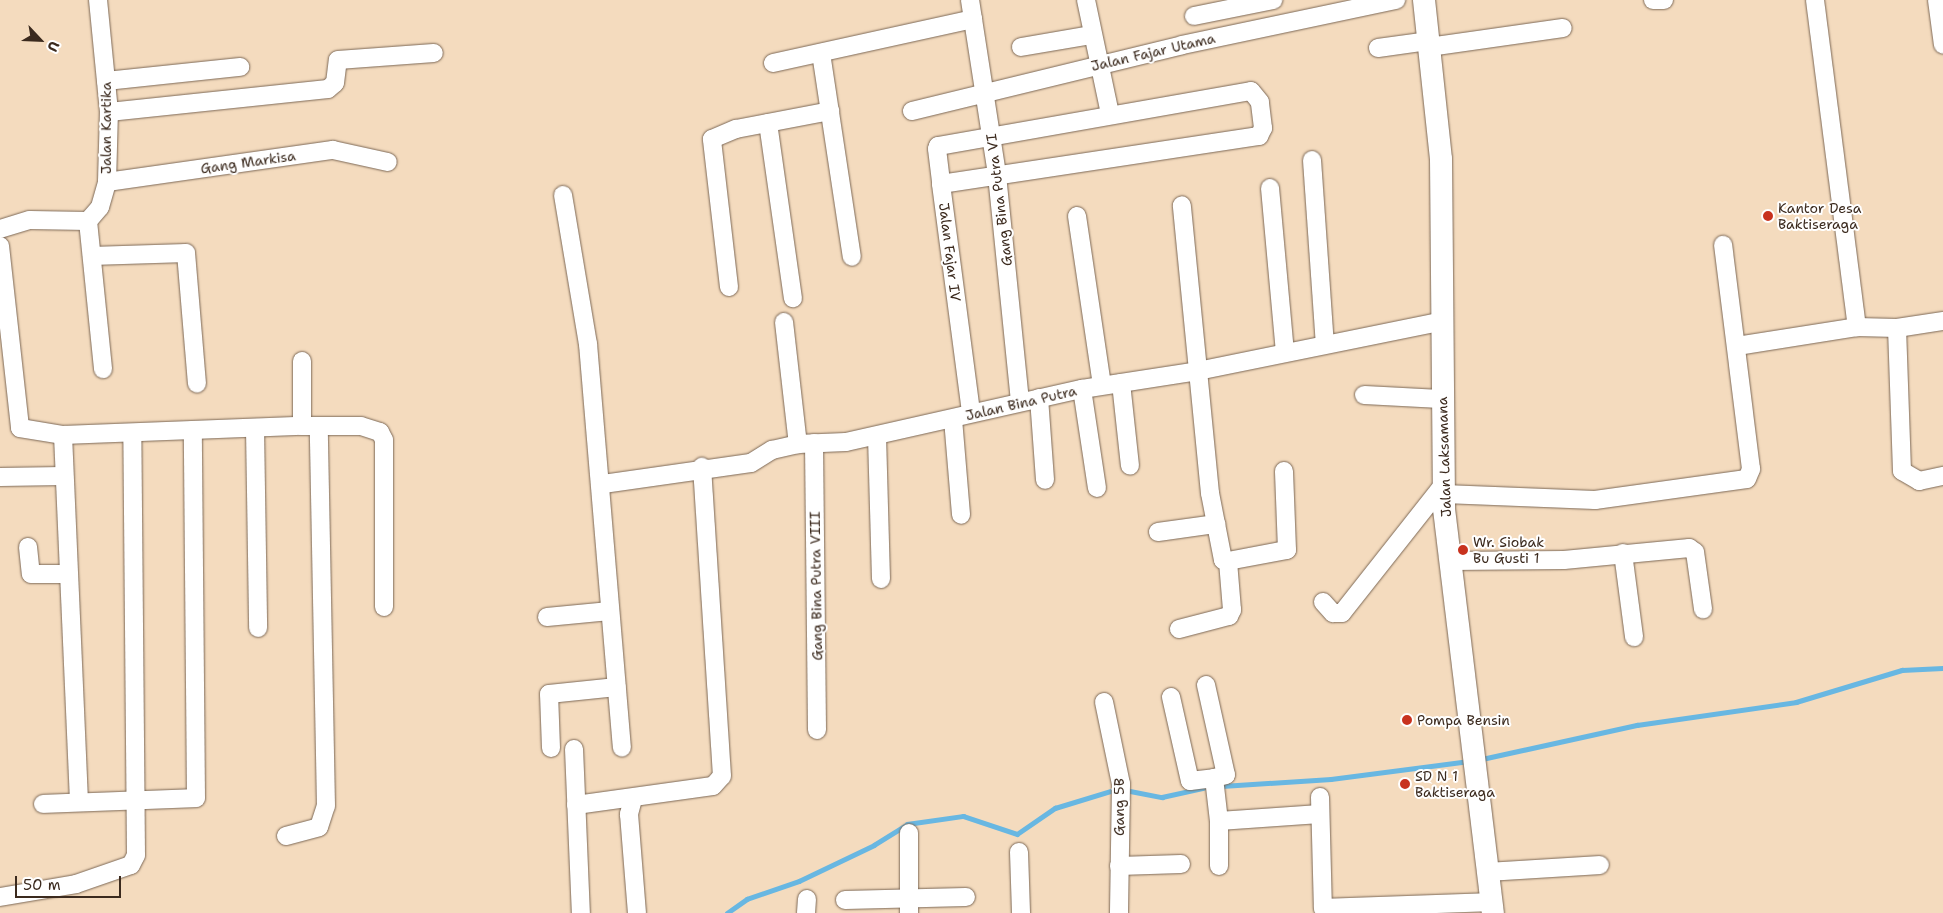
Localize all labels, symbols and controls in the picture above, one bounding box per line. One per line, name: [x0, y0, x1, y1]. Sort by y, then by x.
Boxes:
north arrow: [15, 15, 65, 65]
street label: Jalan Fajar Utama: [1089, 30, 1217, 74]
text: U: [43, 38, 64, 54]
street label: Jalan Kartika: [98, 82, 114, 174]
street label: Gang Bina Putra VI: [983, 133, 1015, 267]
street label: Gang Markisa: [199, 147, 297, 177]
place label: Kantor Desa Baktiseraga: [1778, 200, 1861, 232]
street label: Jalan Fajar IV: [936, 202, 964, 302]
marker: Kantor Desa Baktiseraga: [1762, 210, 1774, 222]
street label: Jalan Bina Putra: [964, 382, 1078, 424]
street label: Jalan Laksamana: [1434, 396, 1454, 518]
street label: Gang Bina Putra VIII: [806, 511, 826, 661]
place label: Wr. Siobak Bu Gusti 1: [1473, 534, 1544, 566]
marker: Wr. Siobak Bu Gusti 1: [1457, 544, 1469, 556]
place label: Pompa Bensin: [1417, 712, 1510, 728]
marker: Pompa Bensin: [1401, 714, 1413, 726]
place label: SD N 1 Baktiseraga: [1415, 768, 1495, 800]
street label: Gang 5B: [1111, 778, 1127, 836]
marker: SD N 1 Baktiseraga: [1399, 778, 1411, 790]
scale bar: [18, 866, 124, 898]
text: 50 m: [23, 875, 61, 895]

